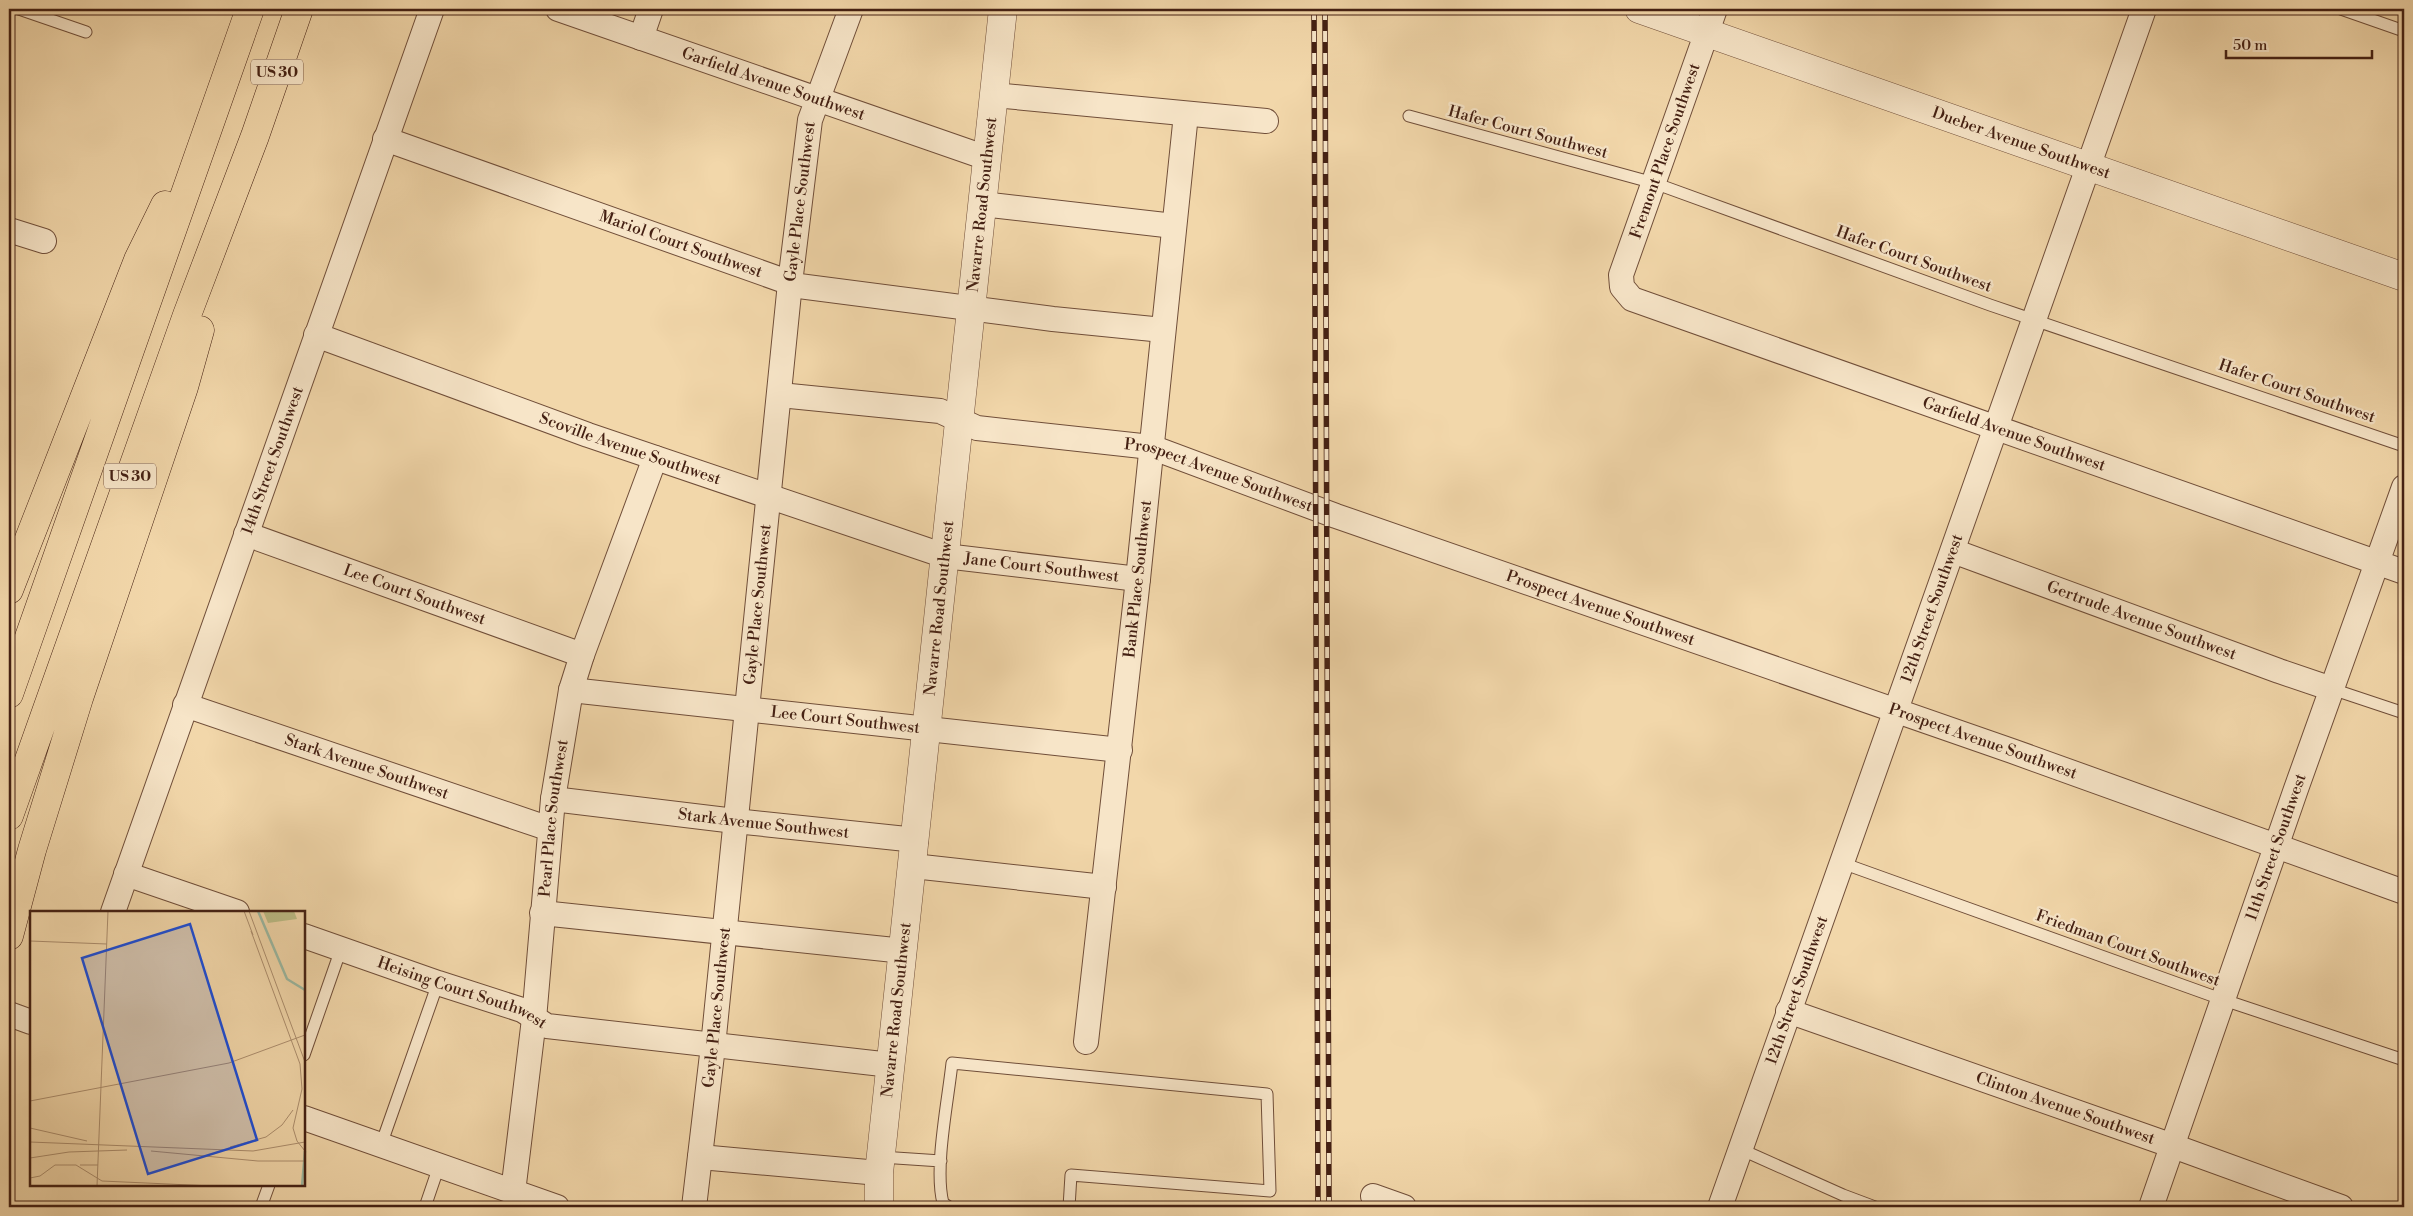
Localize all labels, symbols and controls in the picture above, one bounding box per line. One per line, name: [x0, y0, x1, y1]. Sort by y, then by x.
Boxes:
scale bar: [2226, 28, 2372, 60]
text: 50 m: [2233, 36, 2267, 55]
street label: Garfield Avenue Southwest: [679, 43, 868, 125]
road number: US 30: [251, 60, 303, 84]
street label: Fremont Place Southwest: [1626, 60, 1705, 241]
street label: Hafer Court Southwest: [1446, 101, 1610, 163]
street label: Dueber Avenue Southwest: [1929, 102, 2113, 183]
street label: Navarre Road Southwest: [963, 116, 1001, 293]
street label: Gayle Place Southwest: [780, 120, 820, 283]
street label: Mariol Court Southwest: [597, 206, 765, 282]
street label: Hafer Court Southwest: [1833, 221, 1995, 297]
street label: Hafer Court Southwest: [2216, 355, 2378, 427]
street label: 14th Street Southwest: [237, 383, 308, 537]
street label: Garfield Avenue Southwest: [1920, 393, 2109, 476]
street label: Scoville Avenue Southwest: [537, 408, 724, 489]
street label: Prospect Avenue Southwest: [1123, 434, 1316, 517]
road number: US 30: [104, 464, 156, 488]
street label: Bank Place Southwest: [1119, 499, 1156, 660]
street label: Navarre Road Southwest: [920, 519, 958, 697]
street label: Gayle Place Southwest: [740, 523, 776, 686]
street label: 12th Street Southwest: [1896, 531, 1967, 685]
street label: Jane Court Southwest: [962, 548, 1120, 587]
street label: Lee Court Southwest: [340, 560, 489, 630]
street label: Prospect Avenue Southwest: [1503, 566, 1698, 650]
street label: Gertrude Avenue Southwest: [2044, 576, 2239, 665]
street label: Prospect Avenue Southwest: [1886, 699, 2080, 784]
street label: Lee Court Southwest: [770, 702, 921, 738]
street label: Stark Avenue Southwest: [282, 730, 452, 804]
street label: Pearl Place Southwest: [535, 738, 573, 898]
street label: 11th Street Southwest: [2241, 771, 2311, 923]
street label: Stark Avenue Southwest: [677, 804, 851, 843]
street label: Friedman Court Southwest: [2033, 905, 2223, 991]
inset map: [30, 911, 305, 1186]
street label: 12th Street Southwest: [1761, 913, 1832, 1067]
street label: Navarre Road Southwest: [877, 921, 916, 1098]
street label: Gayle Place Southwest: [698, 926, 735, 1089]
street label: Heising Court Southwest: [374, 952, 551, 1033]
street label: Clinton Avenue Southwest: [1973, 1068, 2158, 1149]

